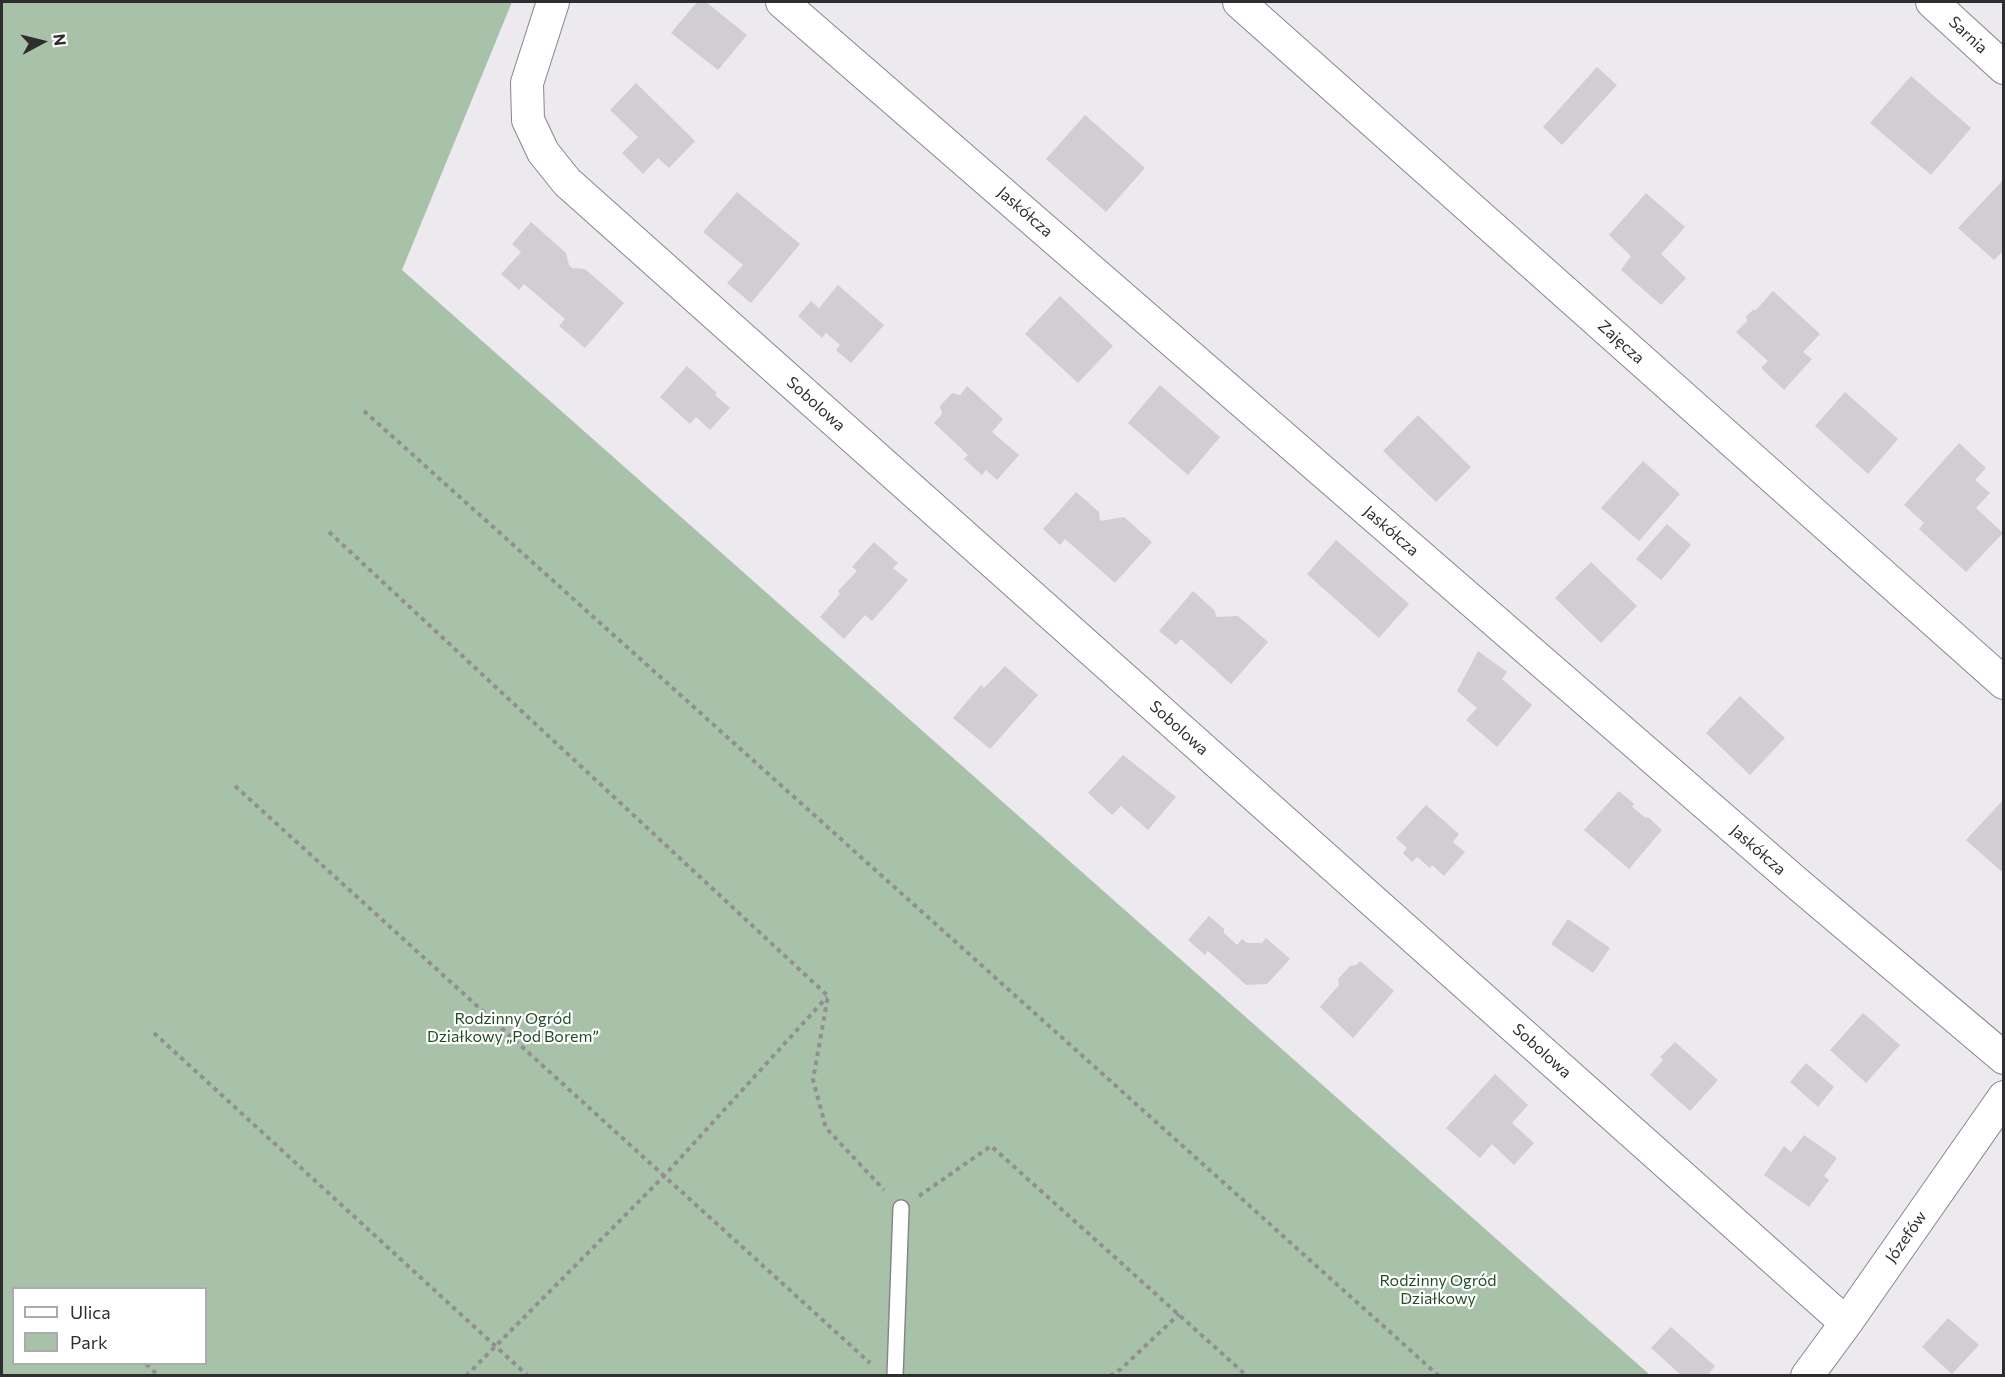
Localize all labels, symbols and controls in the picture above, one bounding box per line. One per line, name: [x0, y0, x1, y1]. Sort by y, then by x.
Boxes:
north arrow: [12, 12, 72, 72]
street label: Sarnia: [1945, 12, 1991, 58]
text: N: [50, 33, 71, 47]
street label: Jaskółcza: [993, 183, 1057, 241]
street label: Zajęcza: [1594, 316, 1648, 368]
street label: Sobolowa: [783, 373, 849, 435]
street label: Jaskółcza: [1359, 502, 1423, 560]
street label: Sobolowa: [1146, 697, 1212, 759]
street label: Jaskółcza: [1726, 821, 1790, 879]
park label: Rodzinny Ogród Działkowy „Pod Borem”: [427, 1009, 599, 1047]
street label: Sobolowa: [1509, 1020, 1575, 1082]
street label: Józefów: [1881, 1208, 1931, 1266]
park label: Rodzinny Ogród Działkowy: [1379, 1271, 1497, 1309]
legend: [12, 1287, 207, 1365]
text: Ulica: [70, 1301, 111, 1323]
text: Park: [70, 1331, 108, 1353]

